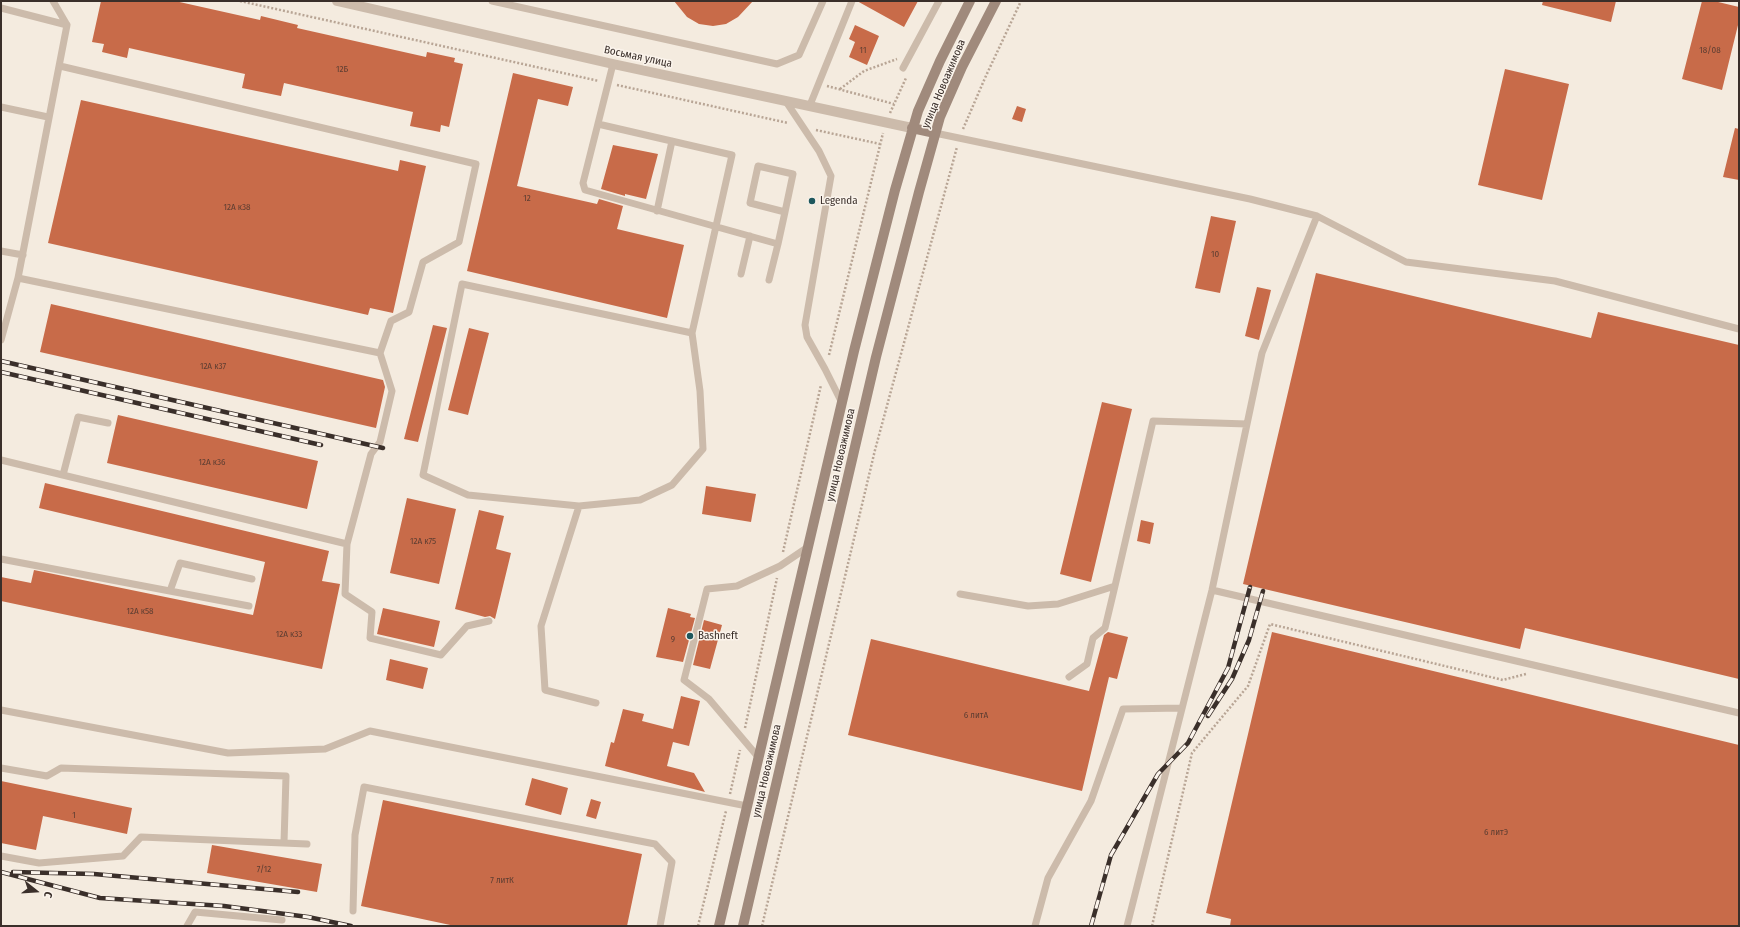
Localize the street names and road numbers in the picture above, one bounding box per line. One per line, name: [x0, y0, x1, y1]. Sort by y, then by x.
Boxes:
street label: улица Новоажимова: [919, 38, 969, 130]
street label: Восьмая улица: [603, 43, 673, 71]
street label: улица Новоажимова: [824, 407, 858, 503]
street label: улица Новоажимова: [750, 723, 784, 819]

